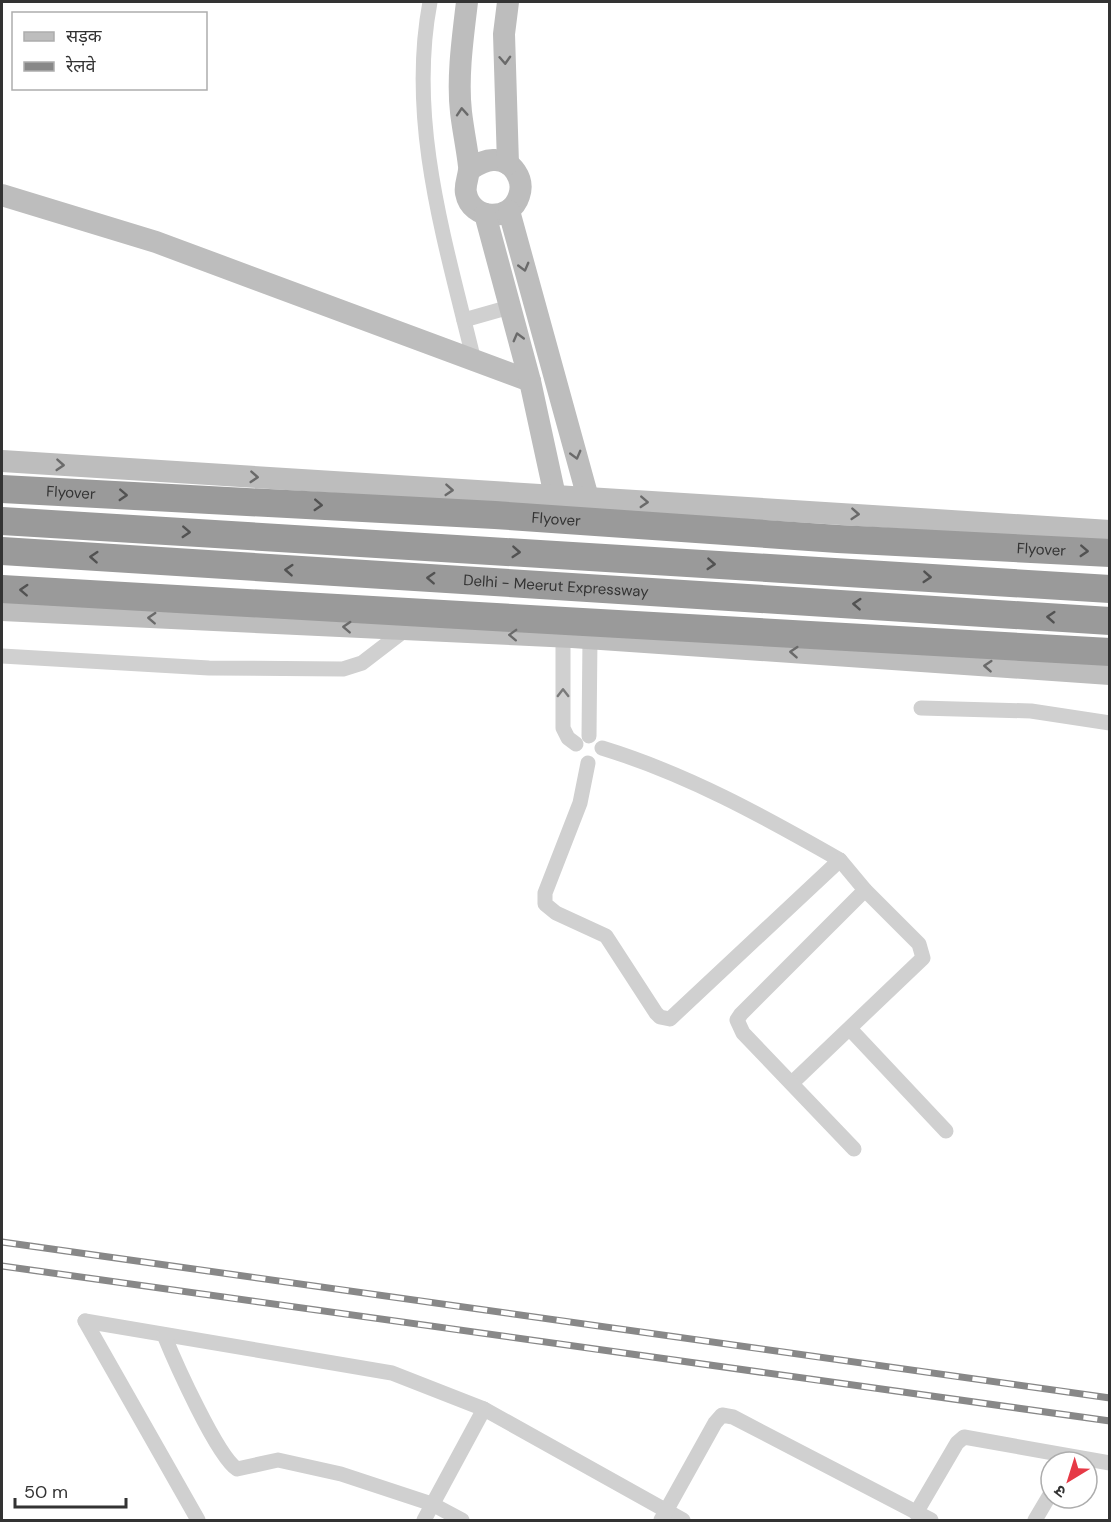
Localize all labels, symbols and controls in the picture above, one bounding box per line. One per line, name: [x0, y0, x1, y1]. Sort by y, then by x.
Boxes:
legend: [12, 12, 207, 90]
text: सड़क: [66, 24, 103, 48]
text: रेलवे: [65, 54, 97, 78]
one-way arrow: [499, 55, 512, 64]
one-way arrow: [455, 107, 468, 116]
one-way arrow: [517, 262, 530, 272]
one-way arrow: [513, 332, 525, 343]
one-way arrow: [569, 449, 581, 460]
one-way arrow: [55, 458, 64, 471]
one-way arrow: [250, 471, 259, 484]
street label: Flyover: [46, 481, 96, 504]
one-way arrow: [445, 483, 454, 496]
one-way arrow: [118, 489, 127, 502]
one-way arrow: [639, 495, 648, 508]
one-way arrow: [313, 499, 322, 512]
street label: Flyover: [531, 508, 582, 531]
one-way arrow: [850, 508, 859, 521]
one-way arrow: [181, 525, 190, 538]
street label: Flyover: [1016, 538, 1067, 561]
one-way arrow: [512, 545, 521, 558]
one-way arrow: [1079, 545, 1088, 558]
one-way arrow: [90, 551, 99, 564]
one-way arrow: [706, 557, 715, 570]
one-way arrow: [284, 564, 293, 577]
street label: Delhi - Meerut Expressway: [463, 570, 650, 602]
one-way arrow: [922, 571, 931, 584]
one-way arrow: [427, 572, 436, 585]
one-way arrow: [19, 584, 28, 597]
one-way arrow: [852, 598, 861, 611]
one-way arrow: [148, 611, 157, 624]
one-way arrow: [1047, 611, 1056, 624]
one-way arrow: [342, 621, 351, 634]
one-way arrow: [509, 628, 518, 641]
one-way arrow: [789, 646, 798, 659]
one-way arrow: [984, 660, 993, 673]
one-way arrow: [557, 688, 569, 697]
north arrow: [1039, 1450, 1099, 1510]
scale bar: [15, 1471, 126, 1509]
text: 50 m: [24, 1480, 68, 1504]
text: उ: [1049, 1480, 1070, 1503]

